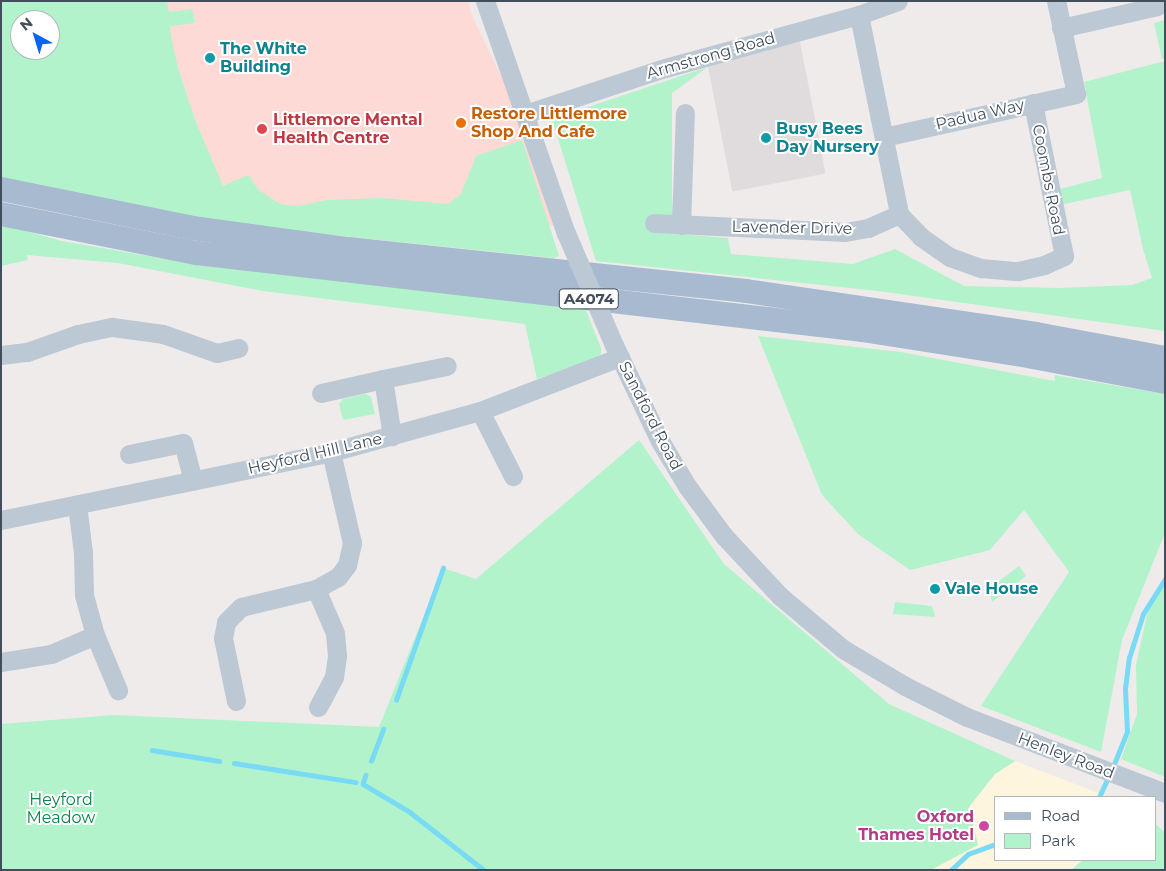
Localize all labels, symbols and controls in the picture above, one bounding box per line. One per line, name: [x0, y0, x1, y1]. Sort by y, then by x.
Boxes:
north arrow: [10, 10, 60, 60]
text: N: [16, 14, 36, 35]
street label: Armstrong Road: [644, 28, 778, 84]
place label: The White Building: [220, 39, 307, 77]
marker: The White Building: [204, 52, 216, 64]
street label: Padua Way: [934, 95, 1026, 135]
place label: Restore Littlemore Shop And Cafe: [471, 104, 627, 142]
place label: Littlemore Mental Health Centre: [273, 110, 423, 148]
marker: Restore Littlemore Shop And Cafe: [455, 117, 467, 129]
place label: Busy Bees Day Nursery: [776, 119, 879, 157]
marker: Littlemore Mental Health Centre: [255, 122, 269, 136]
street label: Coombs Road: [1028, 123, 1068, 237]
marker: Busy Bees Day Nursery: [760, 132, 772, 144]
street label: Lavender Drive: [732, 217, 852, 239]
road number: A4074: [558, 286, 620, 312]
street label: Sandford Road: [614, 358, 686, 474]
street label: Heyford Hill Lane: [246, 429, 384, 479]
place label: Vale House: [945, 579, 1038, 599]
marker: Vale House: [929, 583, 941, 595]
street label: Henley Road: [1015, 729, 1117, 783]
park label: Heyford Meadow: [27, 790, 95, 828]
legend: [994, 796, 1156, 861]
text: Road: [1041, 806, 1080, 825]
place label: Oxford Thames Hotel: [858, 807, 974, 845]
marker: Oxford Thames Hotel: [978, 820, 990, 832]
text: Park: [1041, 831, 1075, 850]

